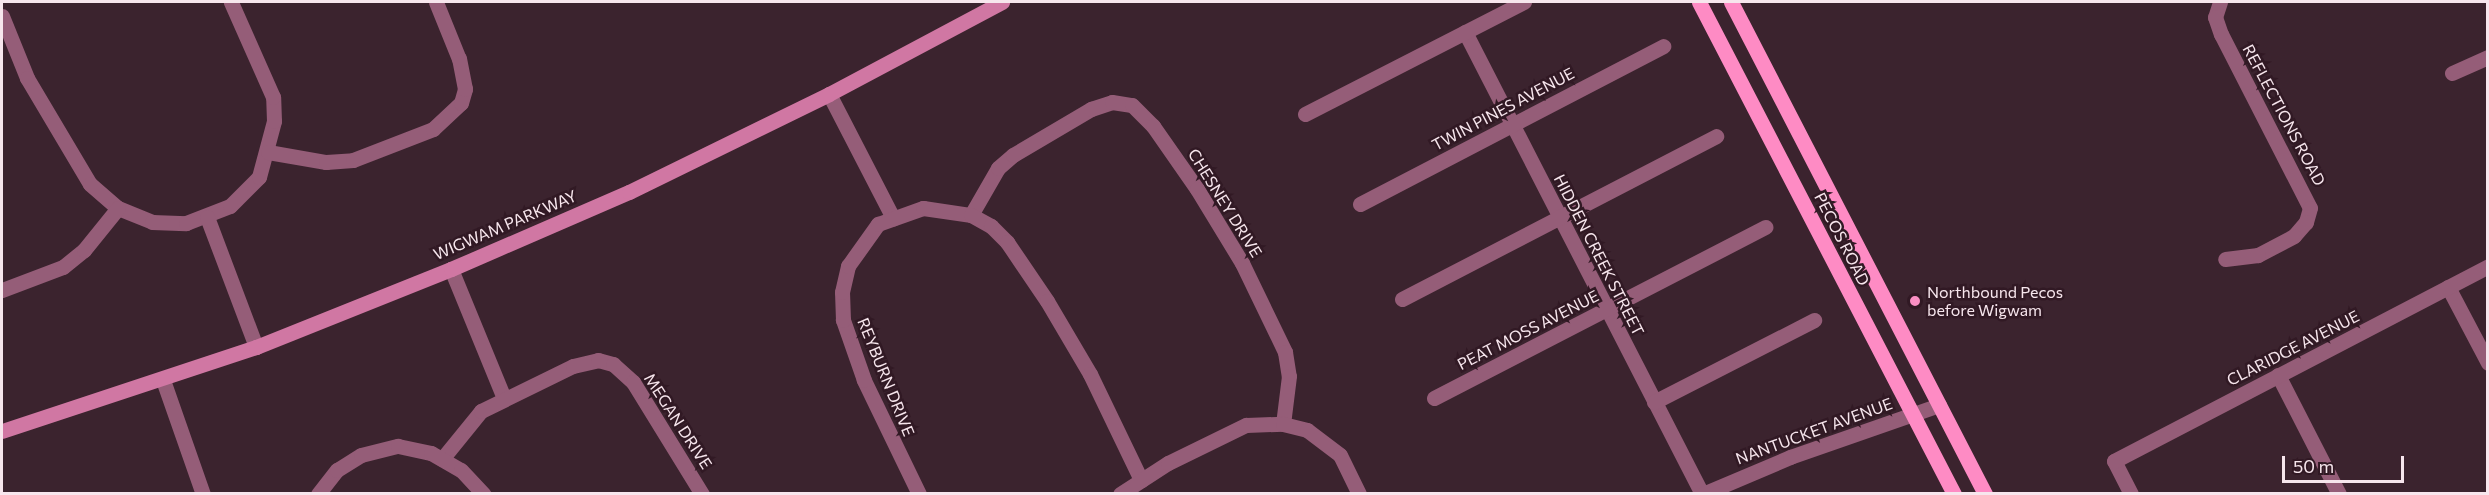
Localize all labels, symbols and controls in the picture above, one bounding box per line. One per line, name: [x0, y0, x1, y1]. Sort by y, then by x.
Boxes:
street label: REFLECTIONS ROAD: [2239, 41, 2329, 189]
street label: TWIN PINES AVENUE: [1429, 63, 1577, 155]
street label: CHESNEY DRIVE: [1184, 145, 1266, 261]
street label: HIDDEN CREEK STREET: [1550, 171, 1648, 339]
street label: WIGWAM PARKWAY: [430, 186, 580, 264]
street label: PECOS ROAD: [1810, 189, 1874, 289]
place label: Northbound Pecos before Wigwam: [1927, 282, 2063, 320]
street label: PEAT MOSS AVENUE: [1454, 286, 1602, 374]
marker: Northbound Pecos before Wigwam: [1908, 294, 1922, 308]
street label: CLARIDGE AVENUE: [2224, 306, 2362, 390]
street label: REYBURN DRIVE: [854, 315, 918, 439]
street label: MEGAN DRIVE: [640, 370, 716, 472]
street label: NANTUCKET AVENUE: [1733, 394, 1895, 468]
scale bar: [2285, 444, 2406, 482]
text: 50 m: [2293, 455, 2334, 477]

